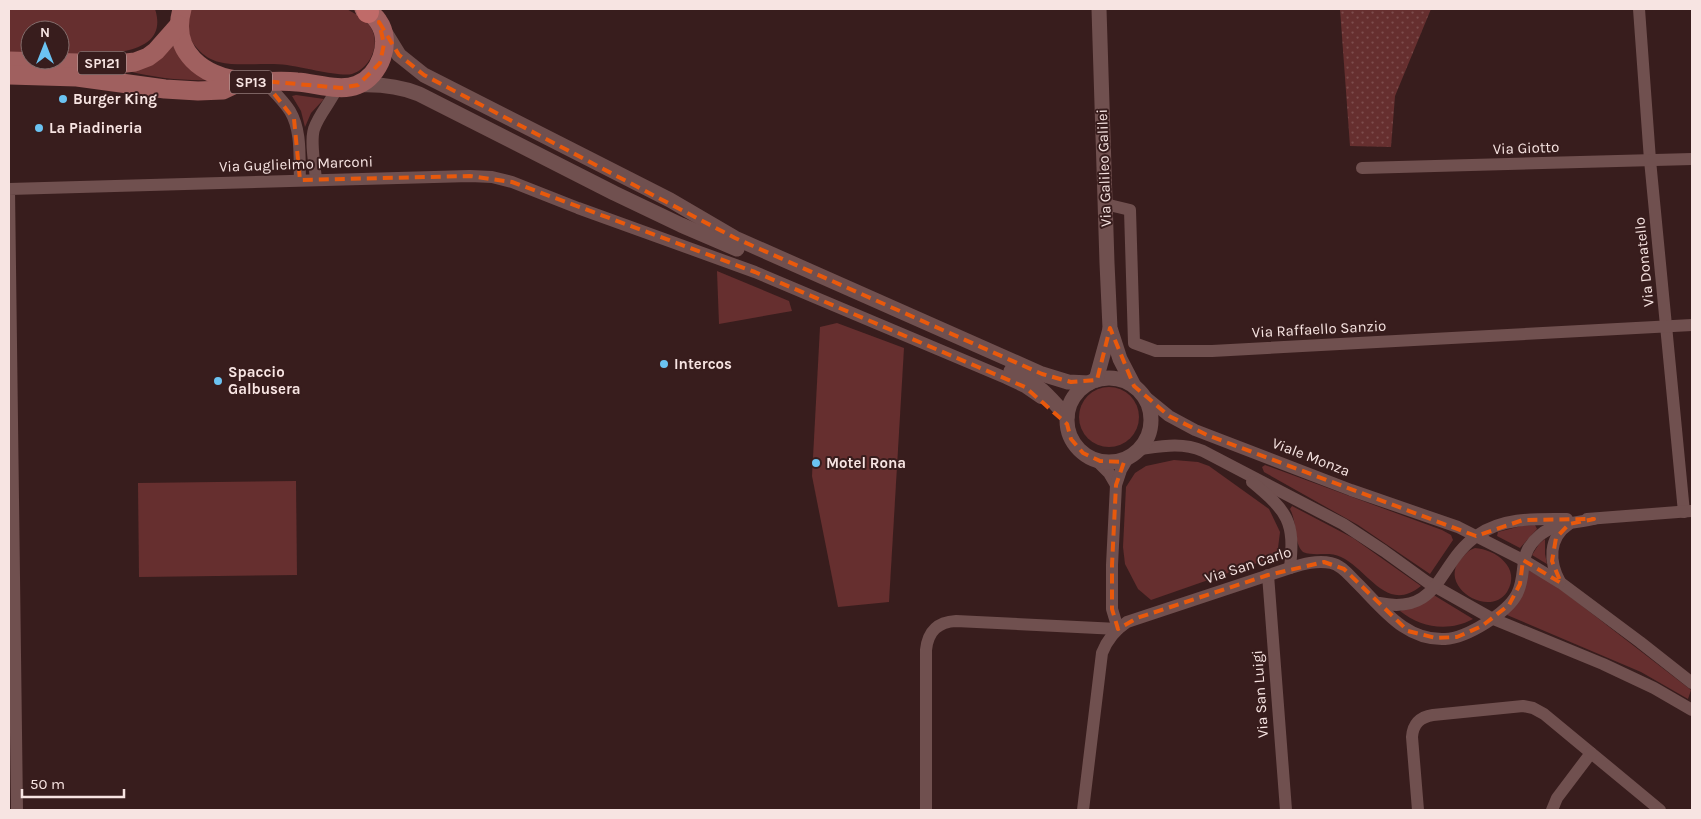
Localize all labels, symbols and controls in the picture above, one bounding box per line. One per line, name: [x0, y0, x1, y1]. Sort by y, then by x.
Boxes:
north arrow: [20, 20, 70, 70]
text: N: [40, 24, 50, 41]
road number: SP121: [78, 52, 126, 74]
road number: SP13: [230, 70, 272, 94]
place label: Burger King: [73, 90, 157, 108]
marker: Burger King: [57, 93, 69, 105]
street label: Via Galileo Galilei: [1093, 109, 1115, 227]
place label: La Piadineria: [49, 119, 142, 137]
marker: La Piadineria: [33, 122, 45, 134]
street label: Via Giotto: [1492, 138, 1560, 158]
street label: Via Guglielmo Marconi: [219, 152, 373, 176]
street label: Via Donatello: [1630, 216, 1658, 308]
street label: Via Raffaello Sanzio: [1251, 316, 1387, 342]
place label: Intercos: [674, 355, 732, 373]
marker: Intercos: [658, 358, 670, 370]
place label: Spaccio Galbusera: [228, 363, 301, 398]
marker: Spaccio Galbusera: [212, 375, 224, 387]
street label: Viale Monza: [1270, 434, 1352, 480]
place label: Motel Rona: [826, 454, 906, 472]
marker: Motel Rona: [810, 457, 822, 469]
street label: Via San Carlo: [1202, 543, 1294, 587]
street label: Via San Luigi: [1248, 649, 1272, 739]
scale bar: [22, 766, 125, 798]
text: 50 m: [30, 775, 65, 793]

